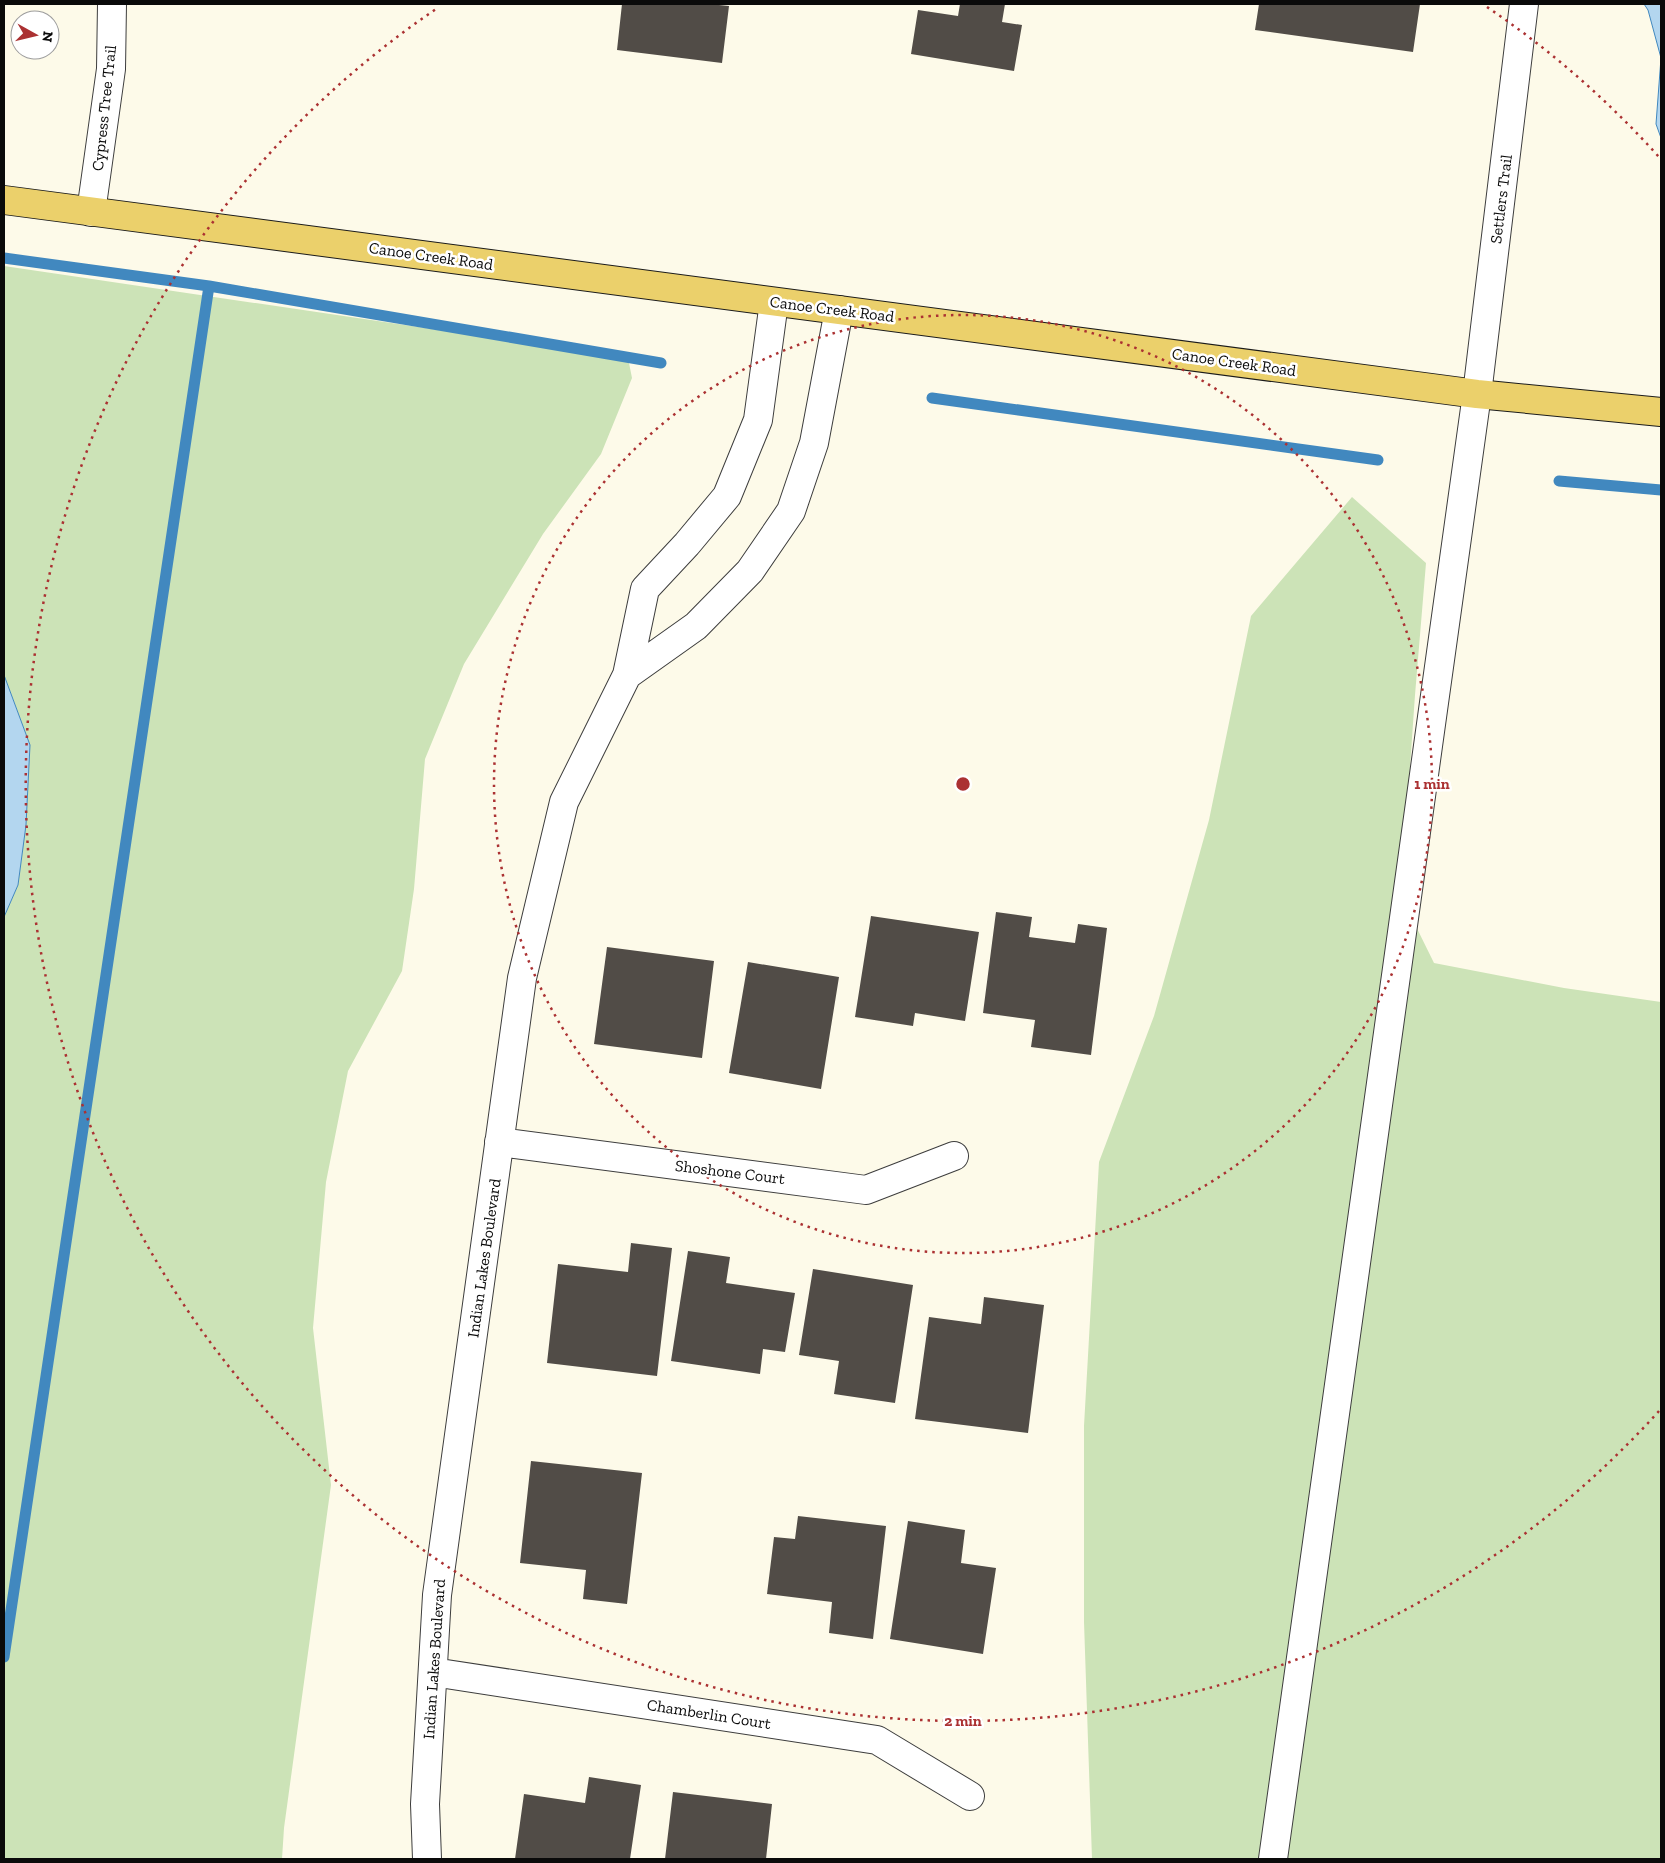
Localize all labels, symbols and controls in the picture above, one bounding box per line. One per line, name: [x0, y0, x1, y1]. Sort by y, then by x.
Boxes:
north arrow: [10, 10, 60, 60]
text: N: [38, 30, 57, 44]
street label: Cypress Tree Trail: [88, 44, 120, 172]
street label: Settlers Trail: [1486, 153, 1516, 245]
street label: Canoe Creek Road: [368, 238, 494, 274]
street label: Canoe Creek Road: [769, 292, 895, 326]
street label: Canoe Creek Road: [1171, 344, 1297, 380]
centre of rings: [954, 775, 972, 793]
text: 1 min: [1414, 775, 1450, 793]
street label: Shoshone Court: [674, 1156, 786, 1188]
street label: Indian Lakes Boulevard: [463, 1177, 505, 1339]
street label: Indian Lakes Boulevard: [419, 1578, 449, 1740]
street label: Chamberlin Court: [646, 1695, 772, 1733]
text: 2 min: [944, 1712, 982, 1730]

